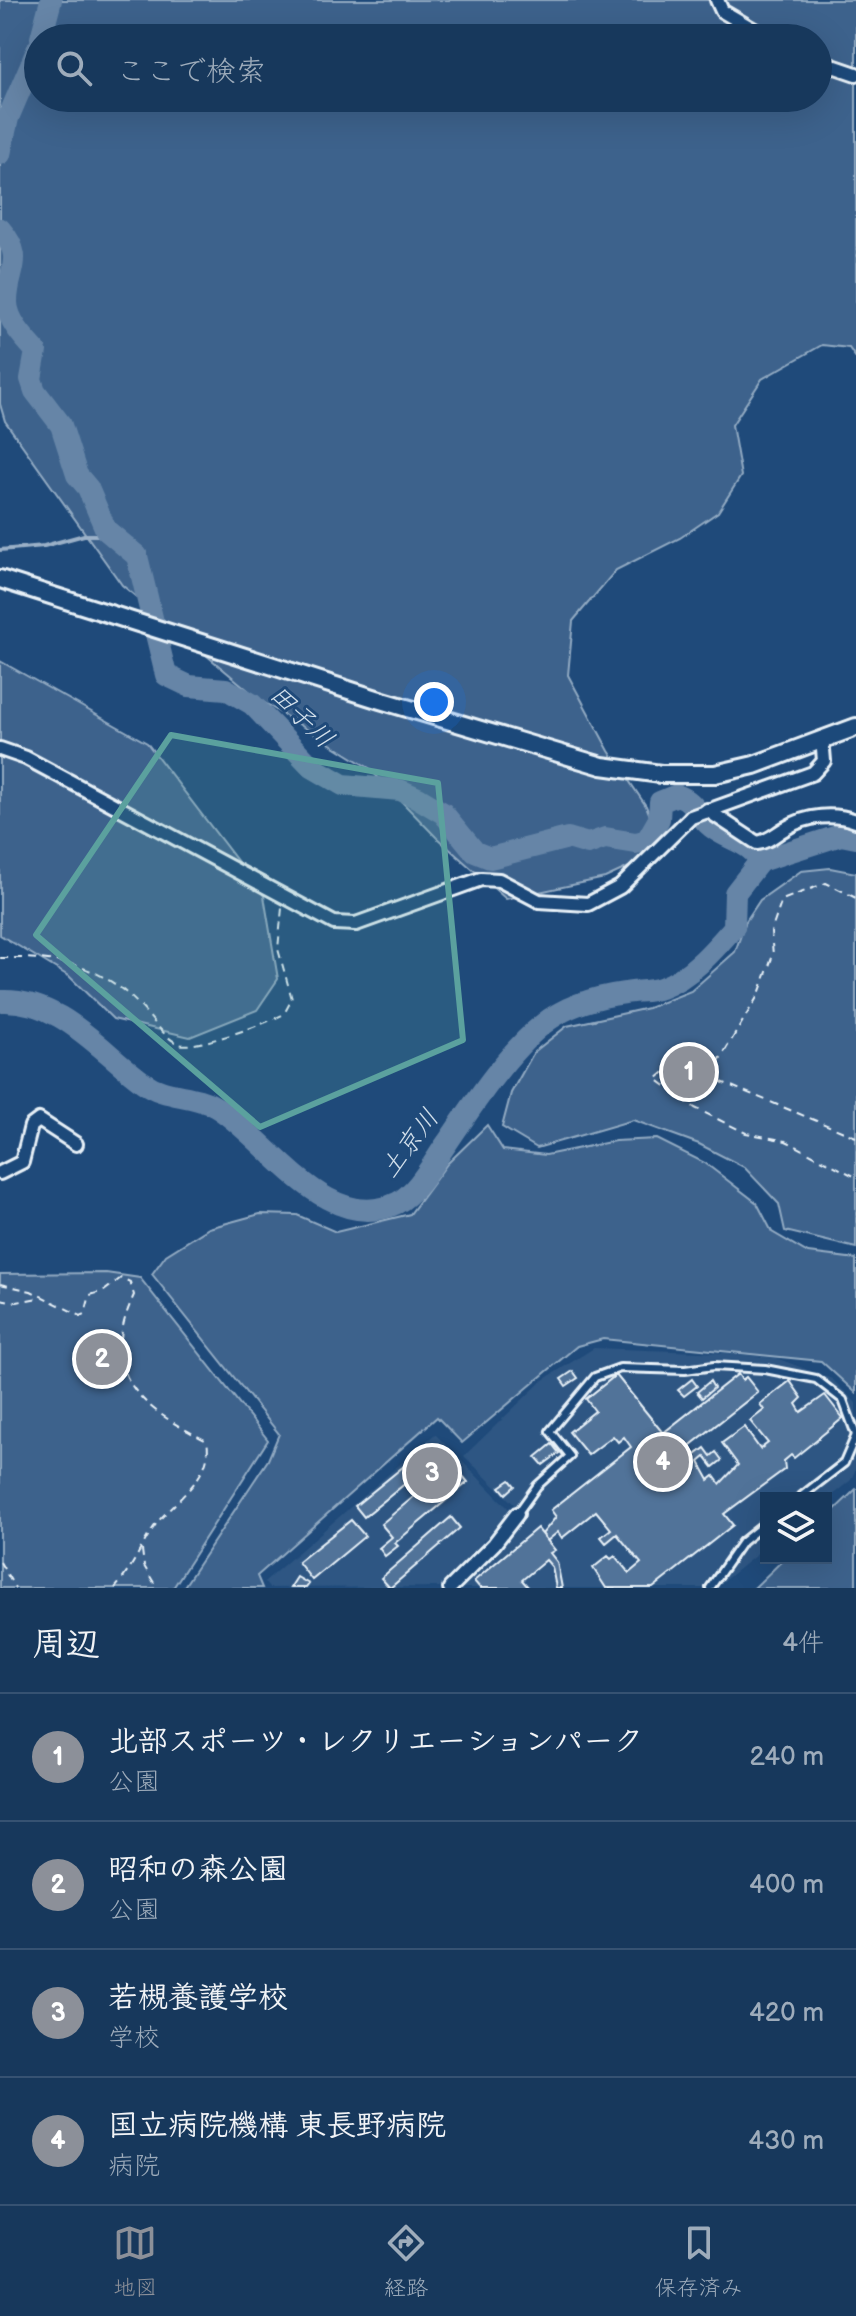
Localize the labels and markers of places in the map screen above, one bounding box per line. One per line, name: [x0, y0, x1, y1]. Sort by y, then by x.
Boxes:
pin: 1: [663, 1042, 715, 1102]
pin: 2: [76, 1329, 128, 1389]
pin: 4: [637, 1432, 689, 1492]
pin: 3: [406, 1443, 458, 1503]

